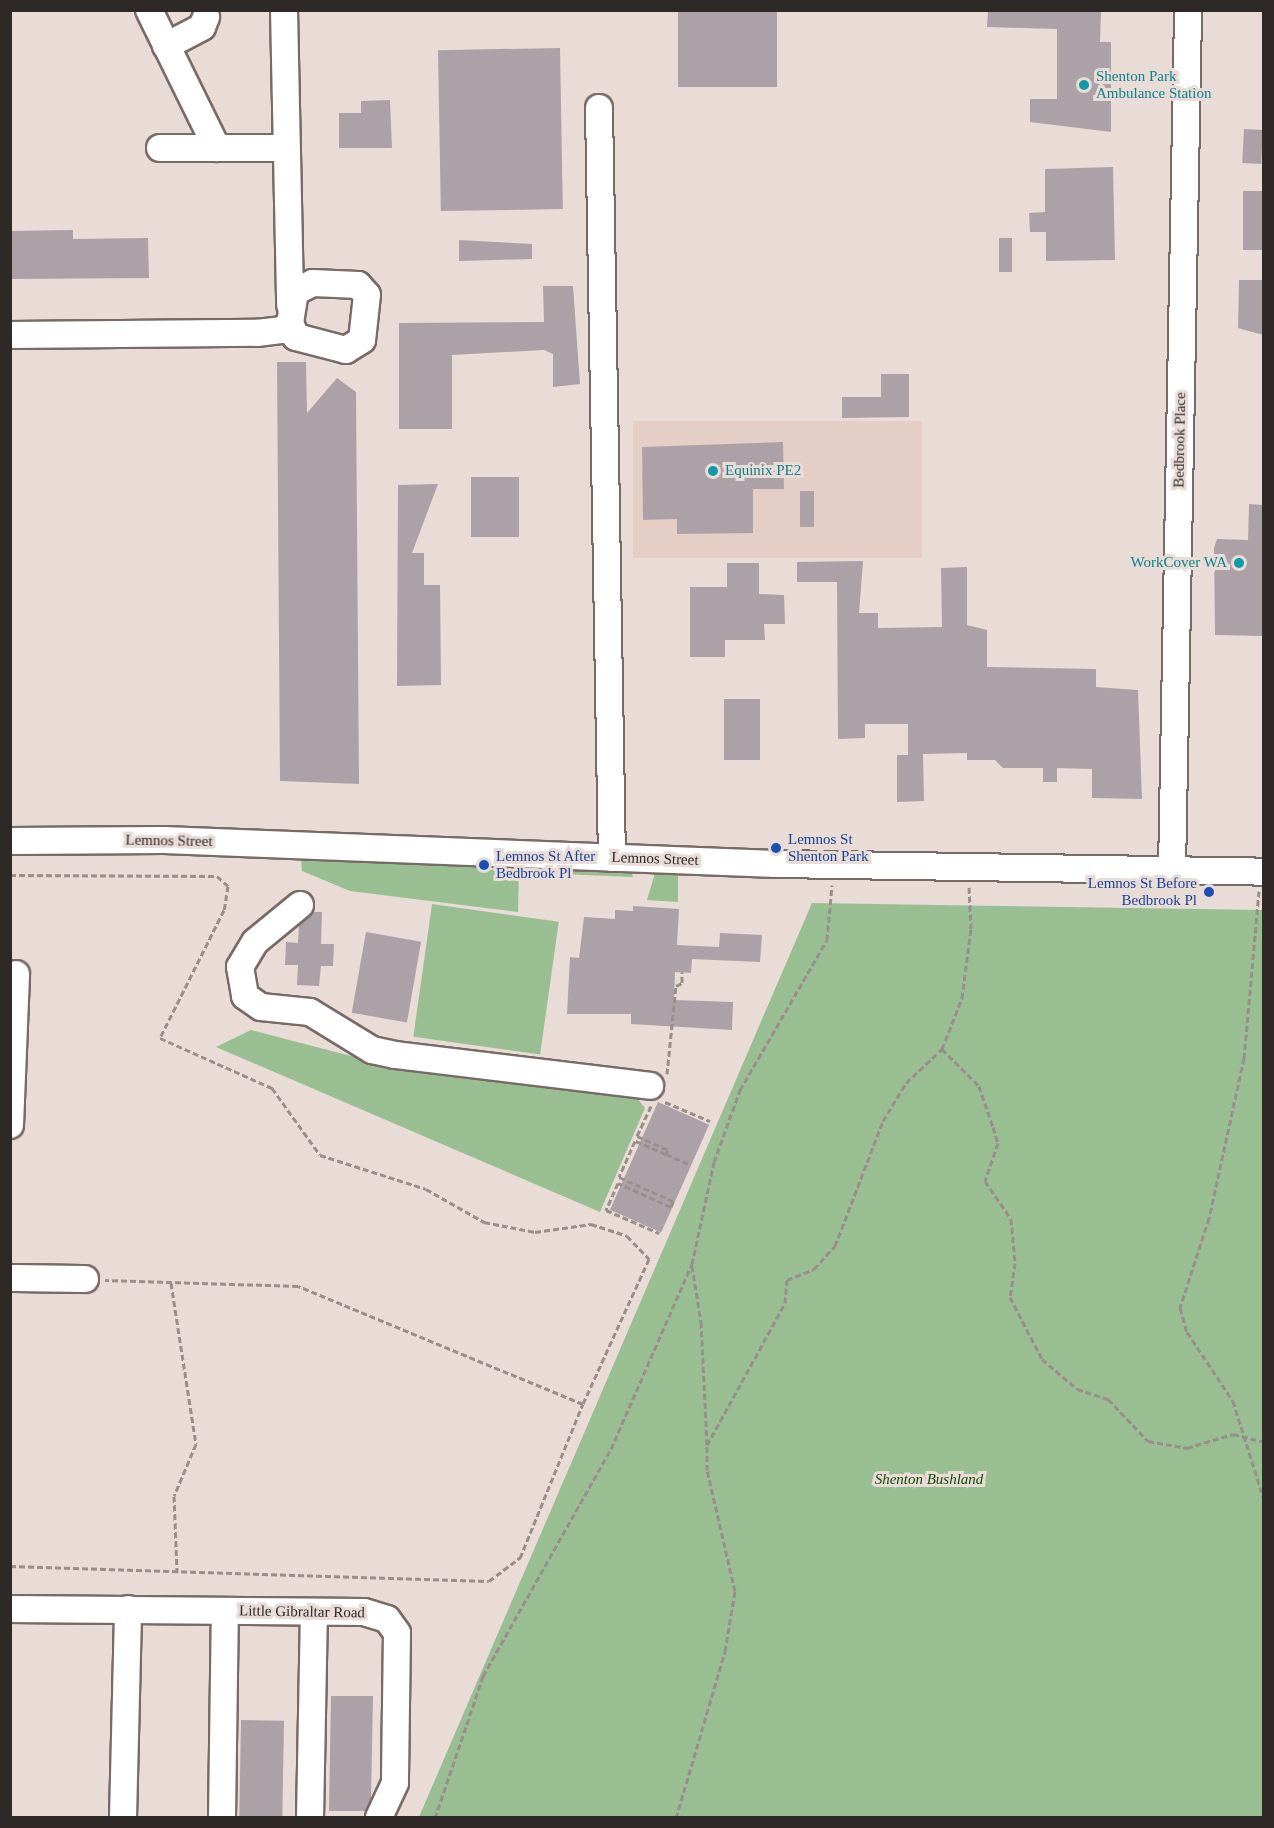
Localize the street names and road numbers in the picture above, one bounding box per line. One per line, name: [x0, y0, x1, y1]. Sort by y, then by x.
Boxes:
street label: Bedbrook Place: [1170, 392, 1190, 488]
street label: Lemnos Street: [125, 831, 213, 851]
street label: Lemnos Street: [611, 848, 699, 870]
street label: Little Gibraltar Road: [239, 1602, 365, 1622]

